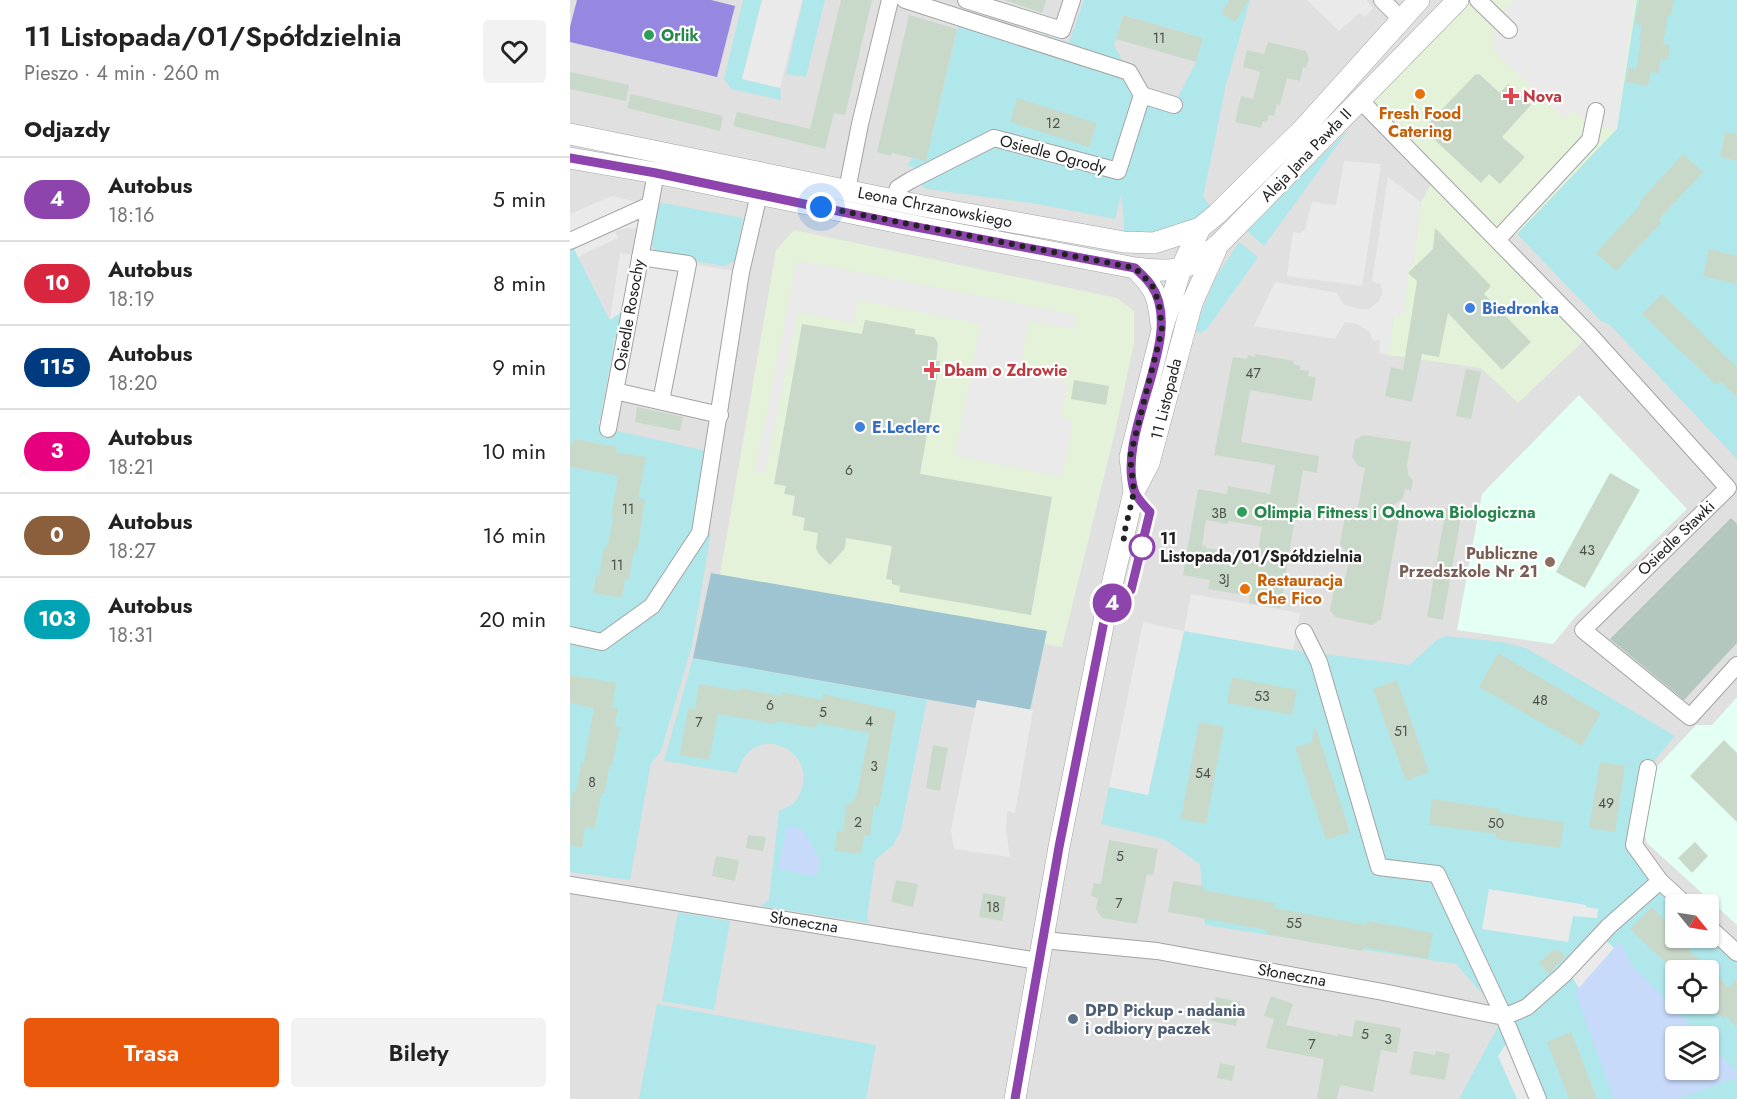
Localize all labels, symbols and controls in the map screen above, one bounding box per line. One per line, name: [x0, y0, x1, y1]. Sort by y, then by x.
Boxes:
text: 11 Listopada/01/Spółdzielnia: [24, 16, 401, 57]
button: heart: [483, 20, 546, 83]
place label: Orlik: [661, 24, 699, 47]
marker: Orlik: [642, 28, 656, 42]
house number: 11: [1153, 28, 1165, 48]
text: Pieszo · 4 min · 260 m: [24, 59, 220, 88]
place label: Nova: [1523, 85, 1562, 108]
marker: Fresh Food Catering: [1413, 87, 1427, 101]
marker: Nova: [1504, 89, 1518, 103]
place label: Fresh Food Catering: [1379, 102, 1461, 143]
street label: Aleja Jana Pawła II: [1255, 103, 1357, 207]
text: Odjazdy: [24, 113, 110, 145]
house number: 12: [1046, 113, 1060, 133]
street label: Osiedle Ogrody: [997, 129, 1110, 179]
text: Autobus: [108, 169, 193, 201]
street label: Leona Chrzanowskiego: [856, 181, 1014, 233]
text: 5 min: [493, 183, 546, 215]
text: 4: [50, 184, 64, 214]
your location: [806, 192, 836, 222]
text: 18:16: [108, 201, 154, 230]
text: Autobus: [108, 253, 193, 285]
street label: Osiedle Rosochy: [608, 256, 650, 373]
text: 8 min: [493, 267, 546, 299]
text: 10: [45, 268, 69, 298]
text: 18:19: [108, 285, 154, 314]
place label: Biedronka: [1482, 297, 1559, 320]
marker: Biedronka: [1463, 301, 1477, 315]
text: Autobus: [108, 337, 193, 369]
text: 9 min: [492, 351, 546, 383]
text: 115: [40, 352, 74, 382]
street label: 11 Listopada: [1145, 356, 1187, 442]
place label: Dbam o Zdrowie: [944, 359, 1067, 382]
marker: Dbam o Zdrowie: [925, 363, 939, 377]
house number: 47: [1245, 363, 1261, 383]
text: 18:20: [108, 369, 157, 398]
place label: E.Leclerc: [872, 416, 940, 439]
marker: E.Leclerc: [853, 420, 867, 434]
text: Autobus: [108, 421, 193, 453]
text: 10 min: [482, 435, 546, 467]
text: 3: [50, 436, 64, 466]
text: 18:21: [108, 453, 154, 482]
house number: 6: [845, 460, 853, 480]
street label: Osiedle Stawki: [1632, 495, 1720, 581]
house number: 11: [622, 499, 634, 519]
place label: Olimpia Fitness i Odnowa Biologiczna: [1254, 501, 1536, 524]
house number: 3B: [1211, 503, 1227, 523]
text: Autobus: [108, 505, 193, 537]
marker: Olimpia Fitness i Odnowa Biologiczna: [1235, 505, 1249, 519]
text: 16 min: [482, 519, 546, 551]
text: 0: [50, 520, 64, 550]
place label: 11 Listopada/01/Spółdzielnia: [1160, 527, 1362, 568]
marker: 11 Listopada/01/Spółdzielnia: [1129, 534, 1155, 560]
text: 18:27: [108, 537, 156, 566]
house number: 43: [1579, 540, 1595, 560]
place label: Publiczne Przedszkole Nr 21: [1399, 542, 1538, 583]
house number: 11: [611, 555, 623, 575]
marker: Publiczne Przedszkole Nr 21: [1543, 555, 1557, 569]
house number: 3J: [1218, 569, 1230, 589]
place label: Restauracja Che Fico: [1257, 569, 1343, 610]
marker: Restauracja Che Fico: [1238, 582, 1252, 596]
line badge: 4: [1092, 584, 1132, 622]
text: 4: [1105, 588, 1119, 618]
text: Autobus: [108, 589, 193, 621]
text: 20 min: [479, 603, 546, 635]
text: 103: [38, 604, 76, 634]
text: 18:31: [108, 621, 154, 650]
house number: 53: [1254, 686, 1270, 706]
house number: 48: [1532, 690, 1548, 710]
house number: 6: [766, 695, 774, 715]
house number: 5: [819, 702, 827, 722]
house number: 4: [865, 711, 873, 731]
house number: 7: [695, 712, 703, 732]
house number: 51: [1394, 721, 1408, 741]
house number: 3: [870, 756, 878, 776]
house number: 54: [1195, 763, 1211, 783]
house number: 8: [588, 772, 596, 792]
house number: 49: [1598, 793, 1614, 813]
house number: 2: [854, 812, 862, 832]
house number: 50: [1488, 813, 1504, 833]
house number: 5: [1116, 846, 1124, 866]
house number: 7: [1115, 893, 1123, 913]
north arrow: [1665, 894, 1719, 948]
map controls: [1665, 894, 1719, 1080]
house number: 18: [986, 897, 1000, 917]
street label: Słoneczna: [768, 905, 840, 939]
house number: 55: [1286, 913, 1302, 933]
street label: Słoneczna: [1256, 958, 1328, 992]
button: locate: [1665, 960, 1719, 1014]
place label: DPD Pickup - nadania i odbiory paczek: [1085, 999, 1245, 1040]
marker: DPD Pickup - nadania i odbiory paczek: [1066, 1012, 1080, 1026]
button: Trasa: [24, 1018, 279, 1087]
button: Bilety: [291, 1018, 546, 1087]
house number: 5: [1361, 1024, 1369, 1044]
button: layers: [1665, 1026, 1719, 1080]
house number: 3: [1384, 1029, 1392, 1049]
house number: 7: [1308, 1034, 1316, 1054]

